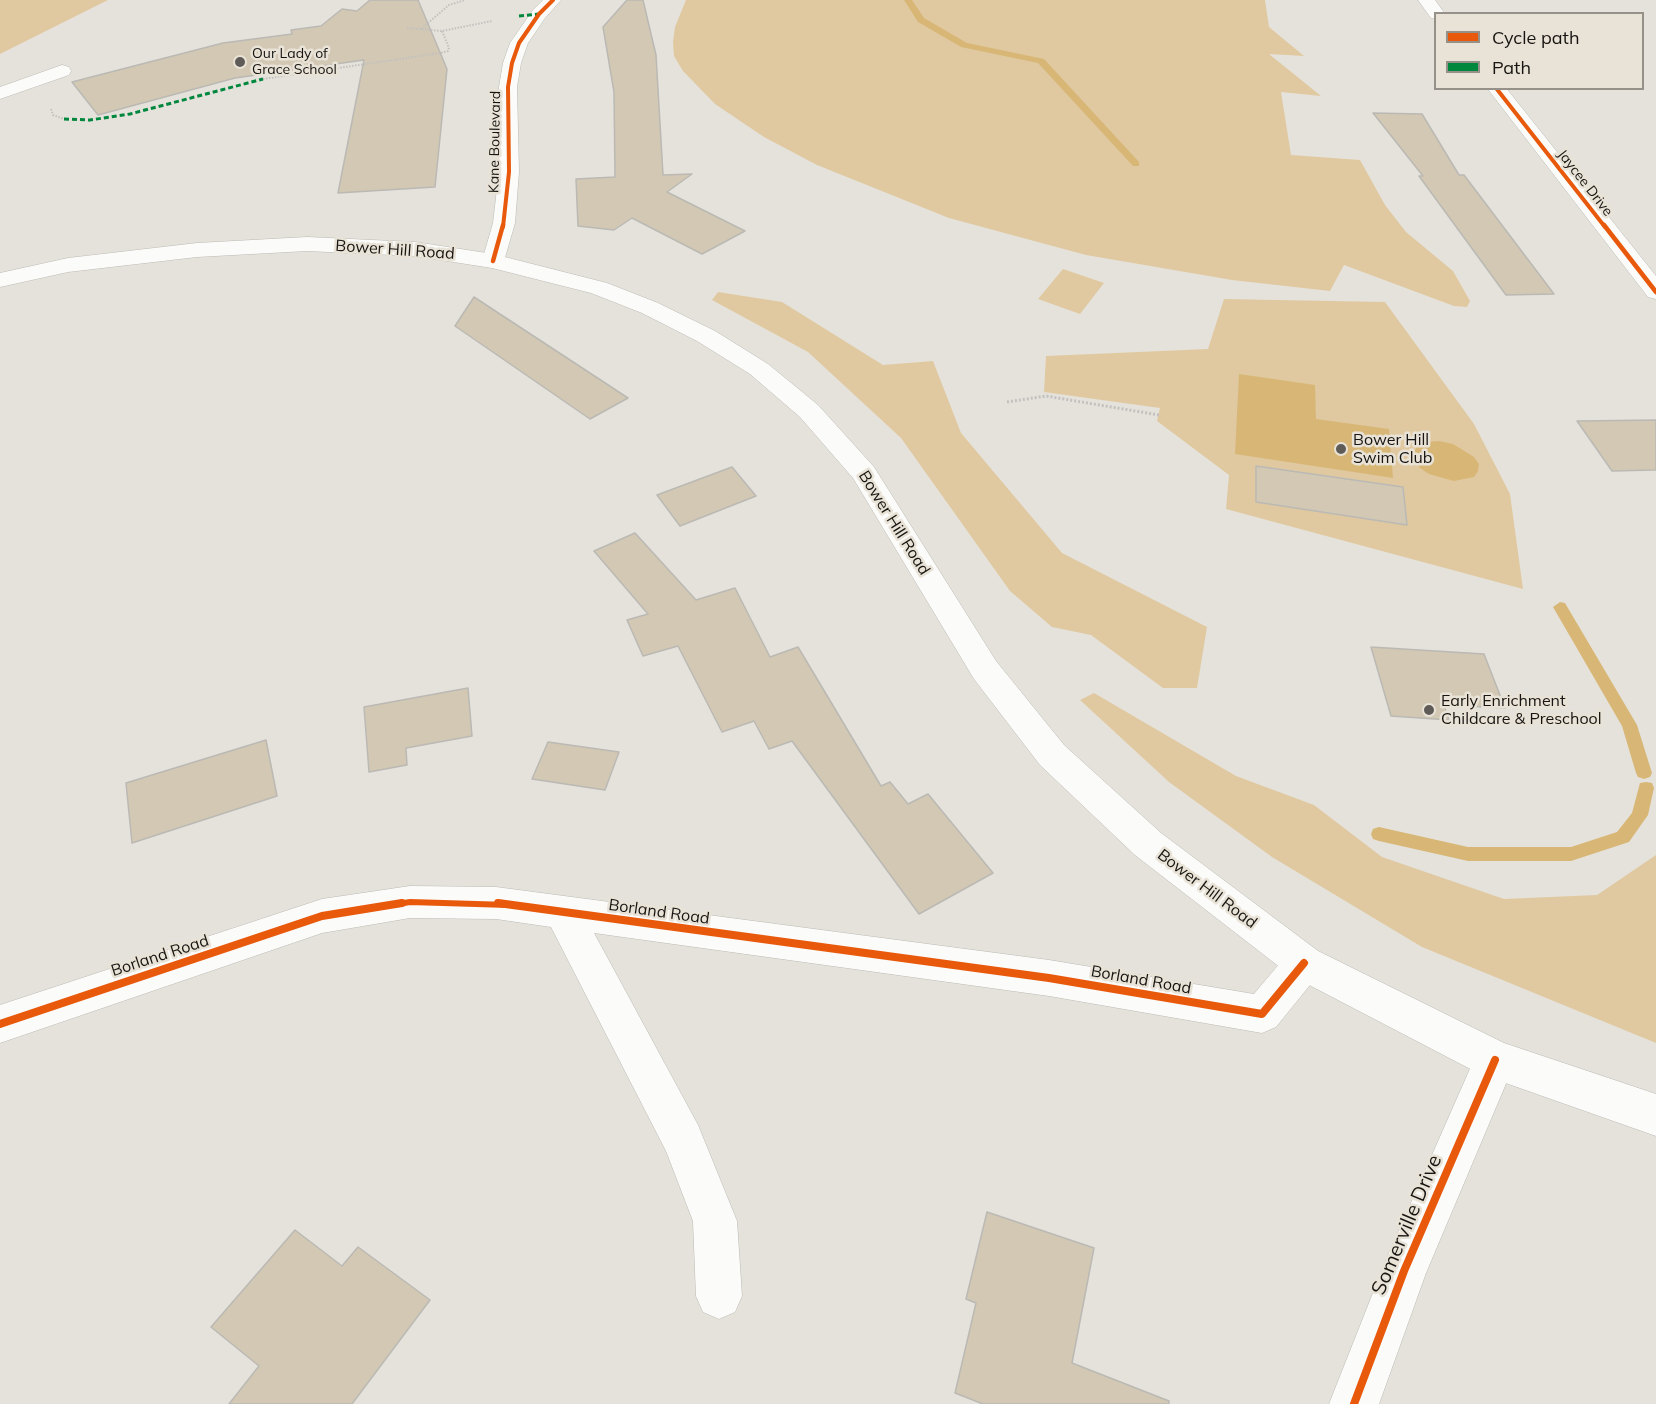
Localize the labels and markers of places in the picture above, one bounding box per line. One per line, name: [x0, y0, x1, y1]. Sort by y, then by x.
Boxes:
place label: Our Lady of Grace School: [252, 46, 337, 78]
marker: Our Lady of Grace School: [233, 55, 247, 69]
place label: Bower Hill Swim Club: [1353, 430, 1432, 468]
marker: Bower Hill Swim Club: [1334, 442, 1348, 456]
place label: Early Enrichment Childcare & Preschool: [1441, 691, 1601, 729]
marker: Early Enrichment Childcare & Preschool: [1422, 703, 1436, 717]

